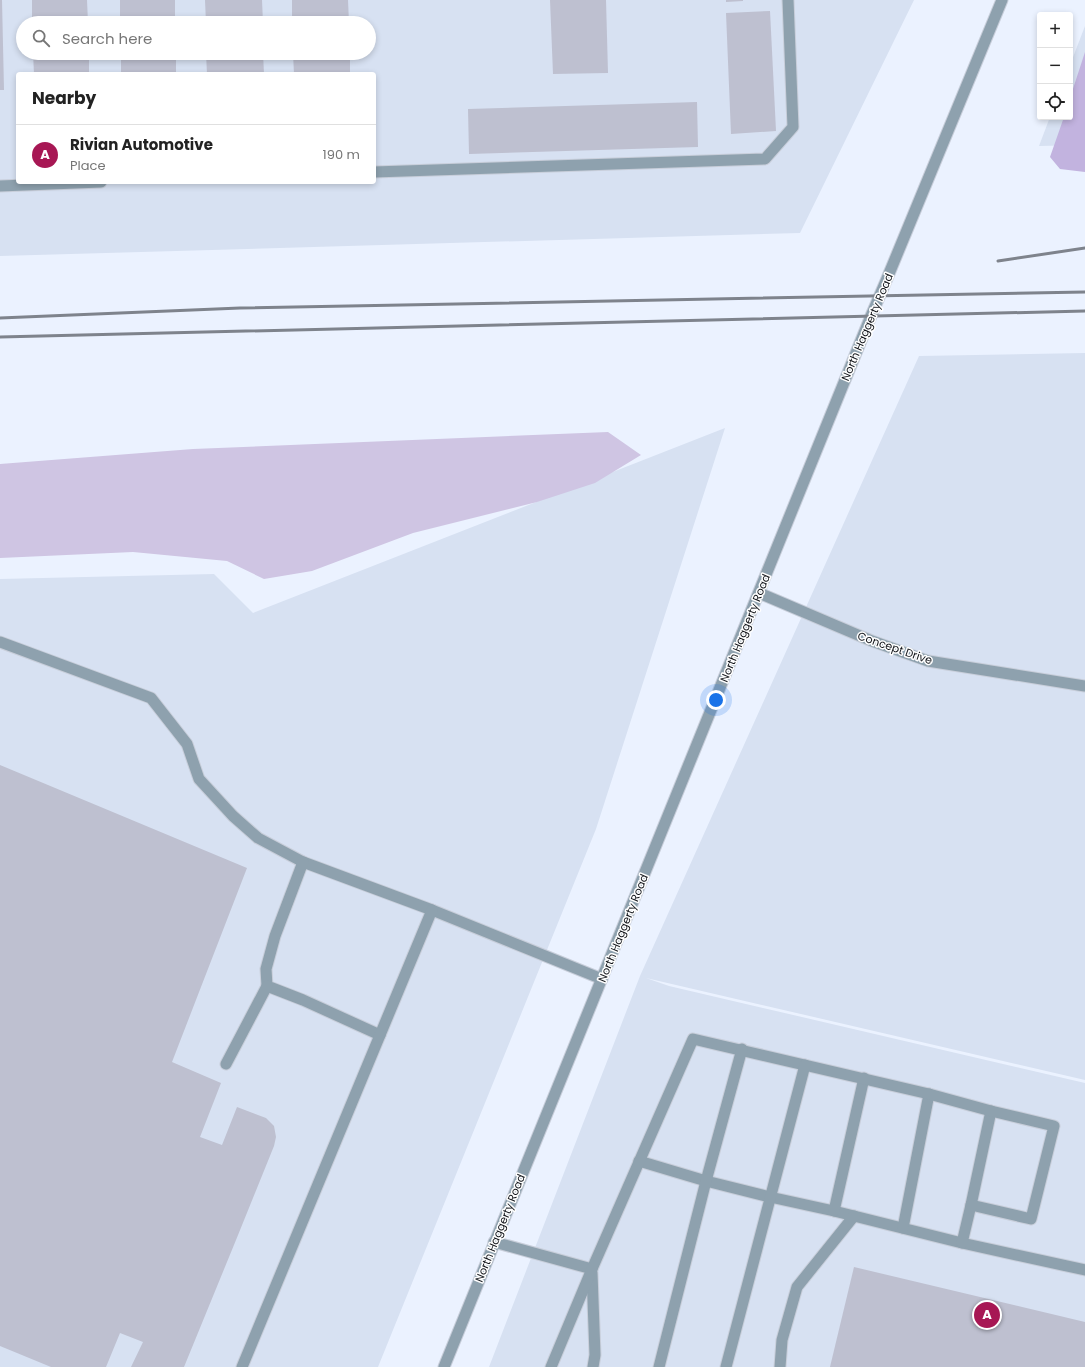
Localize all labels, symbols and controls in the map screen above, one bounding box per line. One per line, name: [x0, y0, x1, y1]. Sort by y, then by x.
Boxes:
map controls: [1037, 12, 1073, 120]
button: +: [1037, 12, 1073, 48]
search box: [16, 16, 376, 60]
icon: search: [30, 27, 52, 49]
text: Search here: [62, 28, 152, 49]
button: −: [1037, 48, 1073, 84]
button: locate: [1037, 84, 1073, 120]
text: Nearby: [32, 86, 96, 110]
text: Rivian Automotive: [70, 134, 213, 155]
text: A: [40, 145, 50, 164]
text: 190 m: [323, 145, 360, 164]
text: Place: [70, 156, 105, 175]
street label: North Haggerty Road: [837, 271, 897, 383]
street label: North Haggerty Road: [716, 571, 774, 685]
street label: Concept Drive: [856, 628, 935, 668]
your location: [706, 690, 726, 710]
street label: North Haggerty Road: [594, 871, 652, 985]
street label: North Haggerty Road: [471, 1171, 529, 1285]
pin: A: [974, 1300, 1000, 1330]

